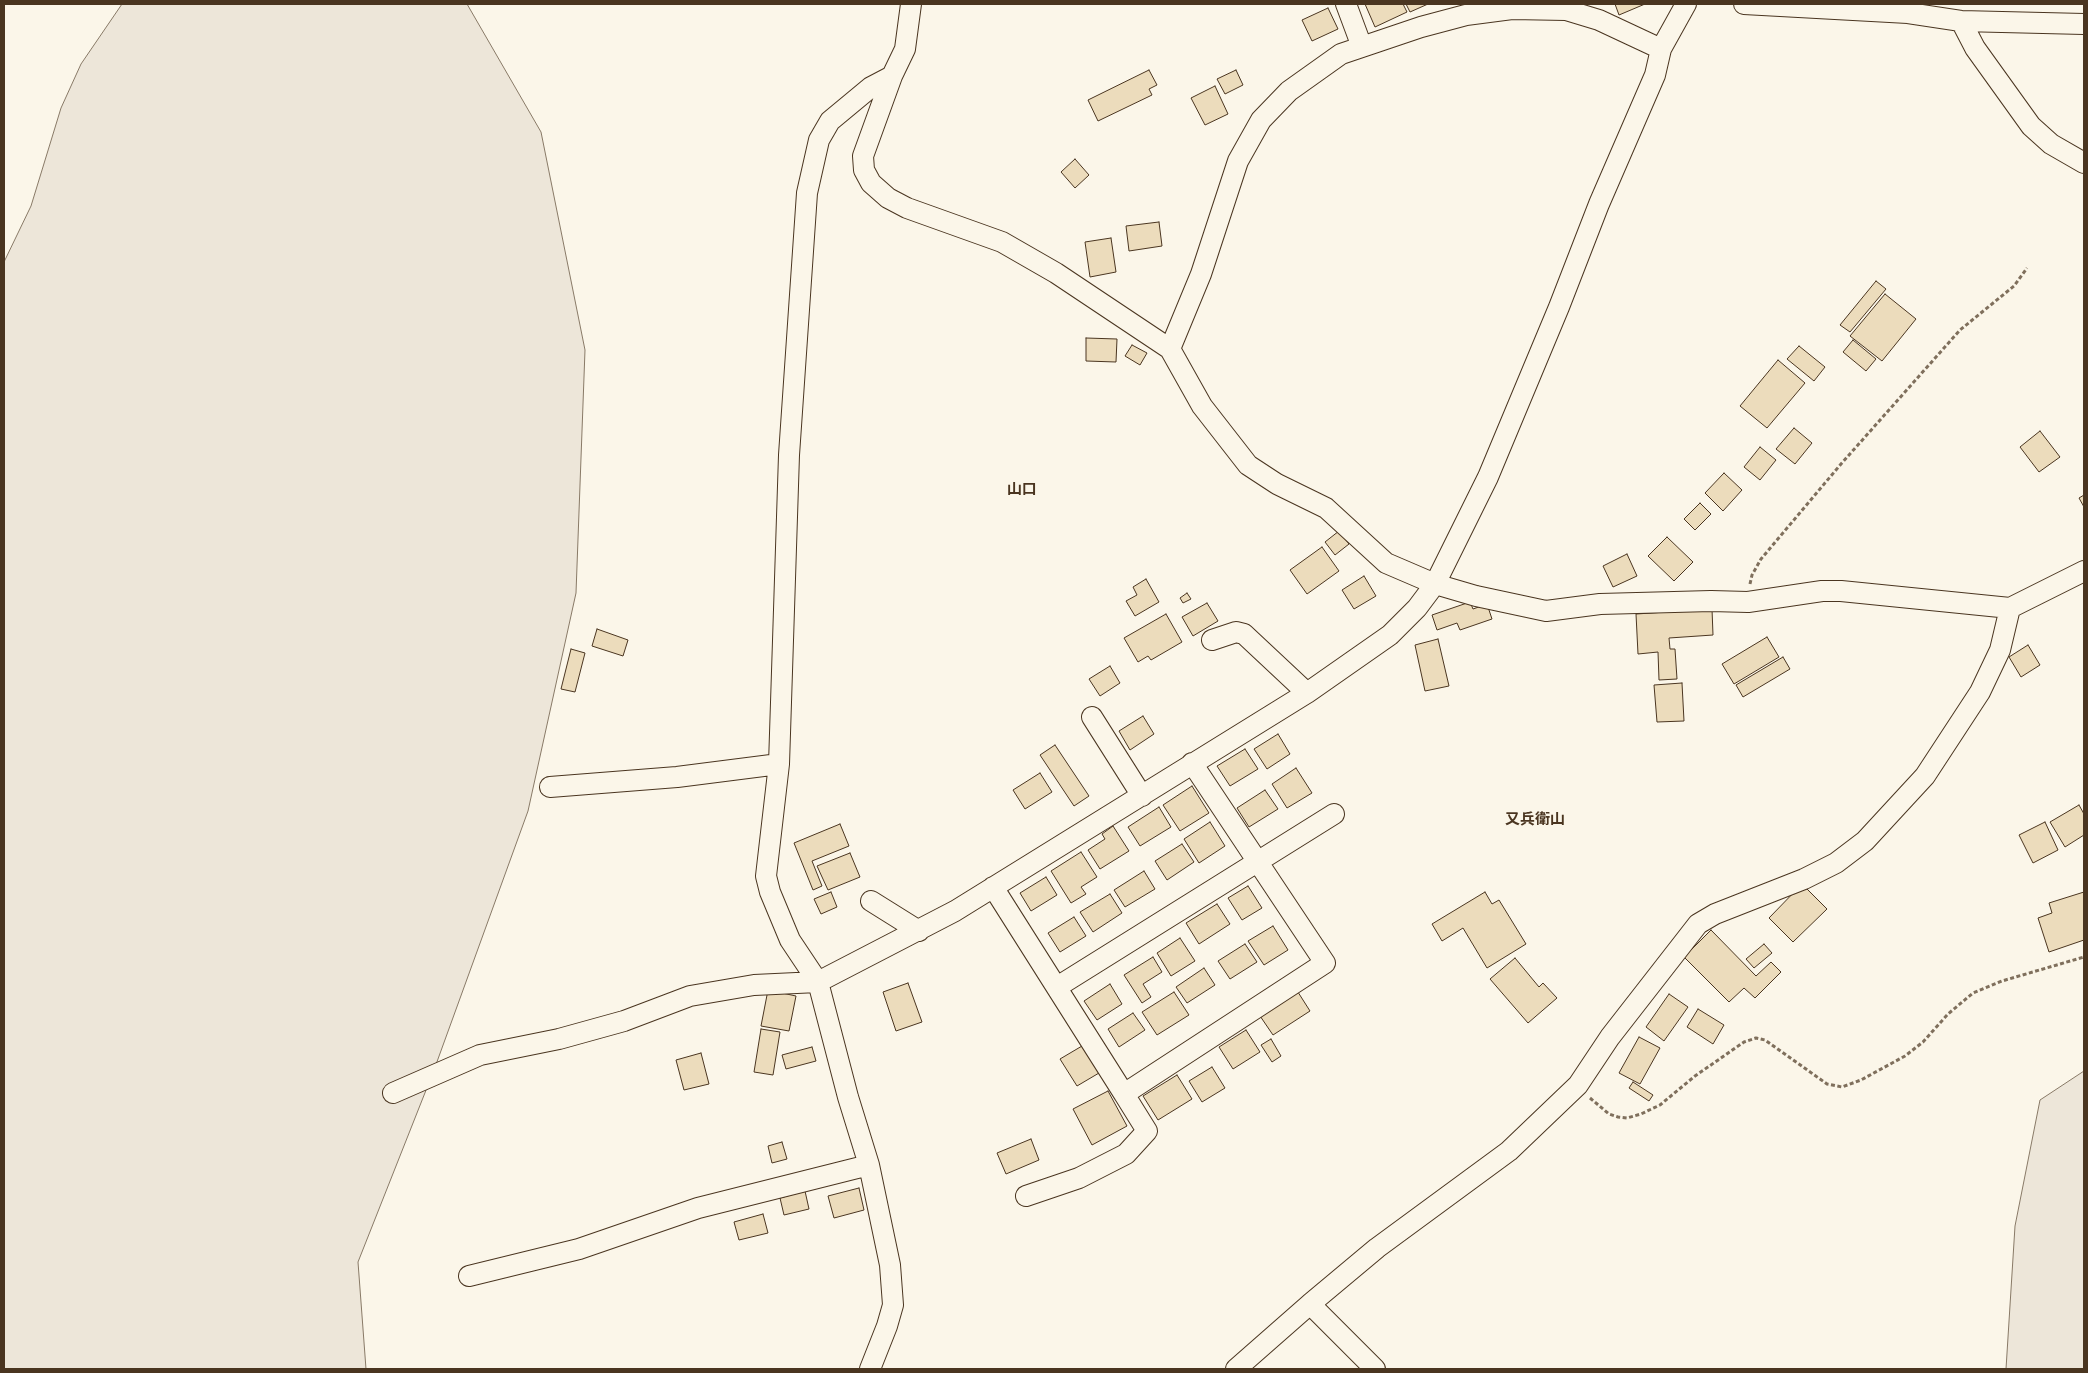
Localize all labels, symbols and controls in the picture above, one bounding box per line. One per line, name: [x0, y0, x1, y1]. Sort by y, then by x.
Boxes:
district label: 山口: [1007, 481, 1037, 499]
district label: 又兵衛山: [1505, 811, 1565, 829]

